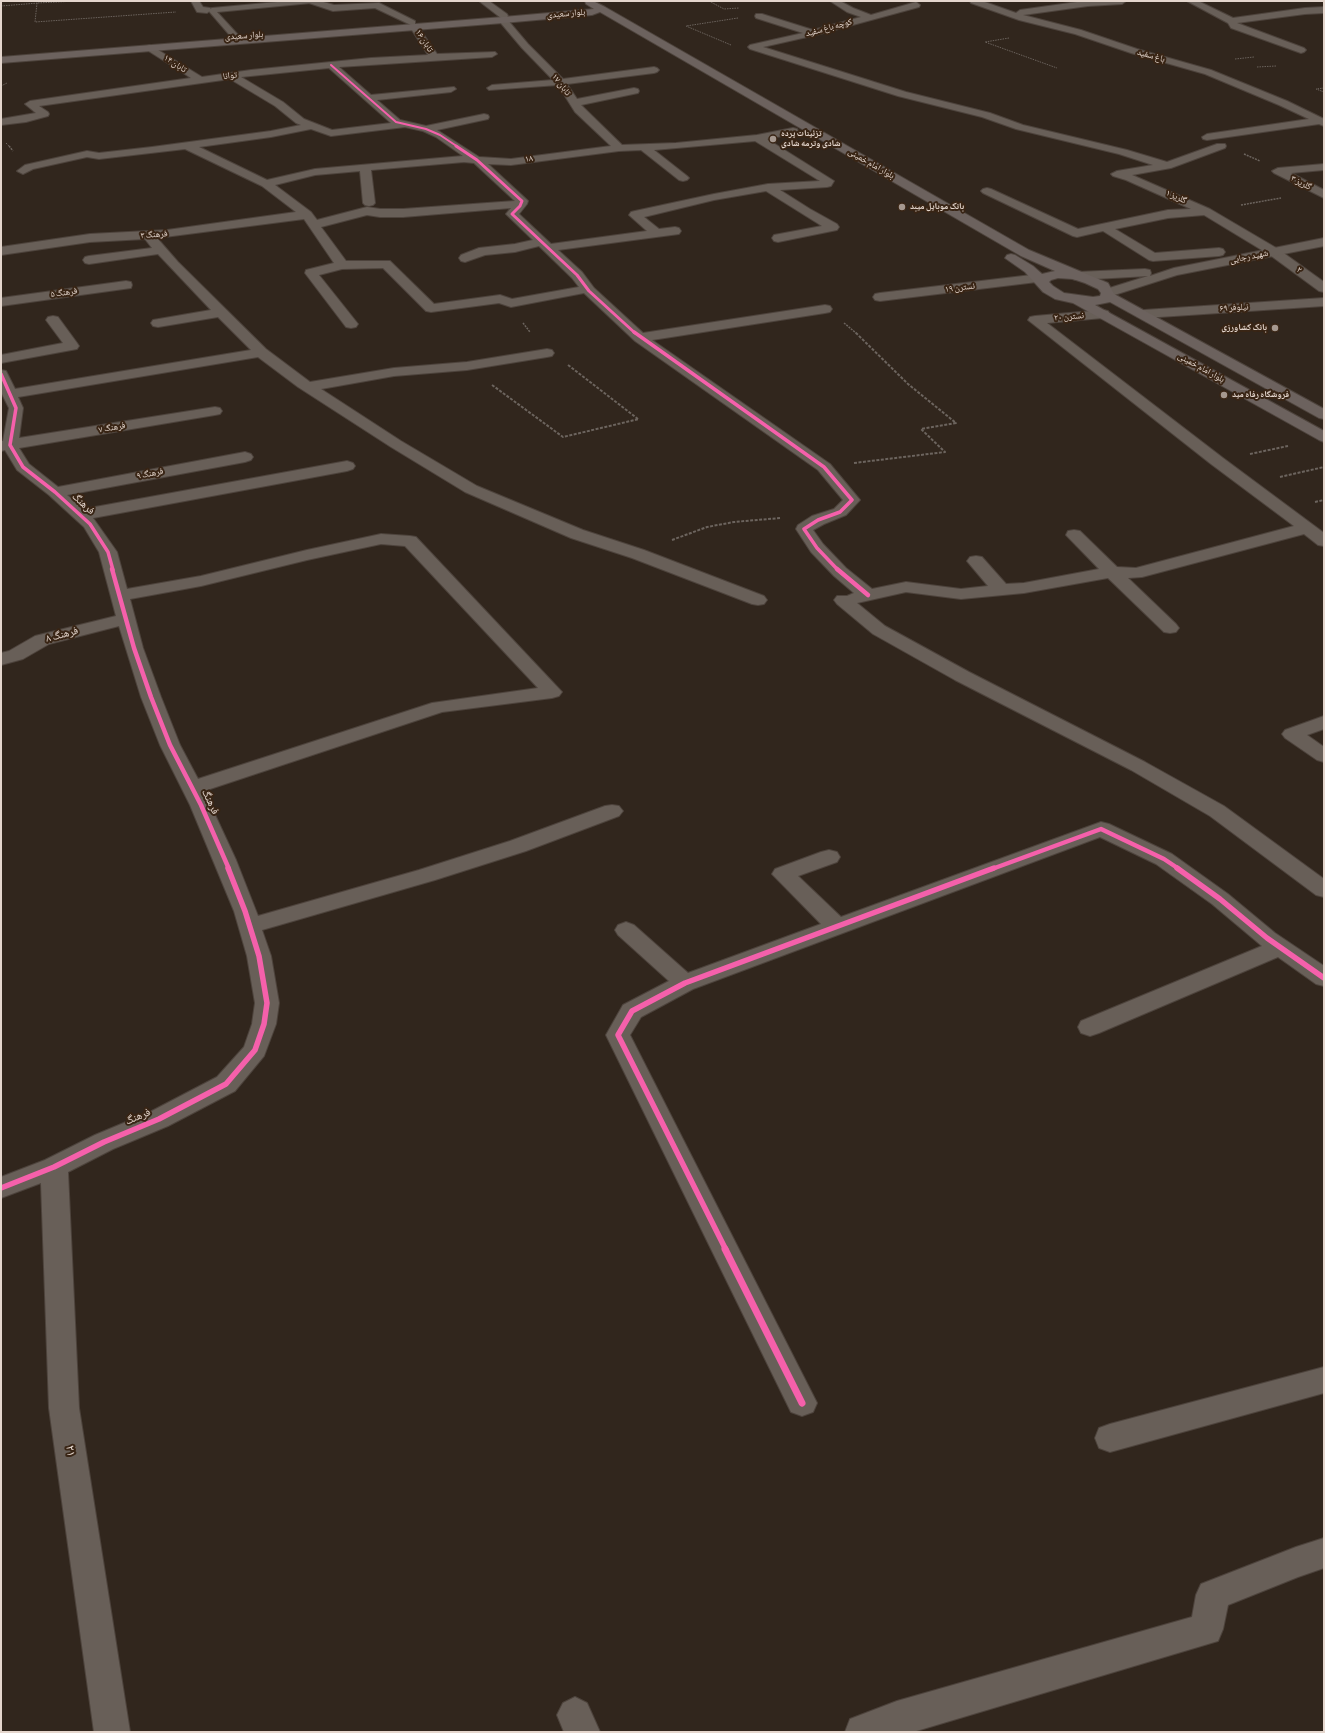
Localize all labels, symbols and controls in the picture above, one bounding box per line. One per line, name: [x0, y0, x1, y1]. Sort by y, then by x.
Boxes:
street label: بلوار سعیدی: [546, 7, 586, 21]
street label: کوچه باغ سفید: [805, 17, 853, 39]
street label: تابان ۱۶: [413, 28, 435, 54]
street label: بلوار سعیدی: [224, 29, 264, 43]
street label: باغ سفید: [1136, 47, 1166, 65]
street label: تابان ۱۴: [162, 53, 188, 75]
street label: توانا: [222, 70, 238, 82]
street label: تابان ۱۷: [549, 72, 573, 98]
place label: تزئینات پرده شادی وترمه شادی: [781, 129, 840, 150]
marker: تزئینات پرده شادی وترمه شادی: [768, 134, 778, 144]
street label: بلوار امام خمینی: [846, 146, 896, 182]
street label: ۱۸: [524, 153, 534, 165]
street label: گلریز ۳: [1289, 173, 1313, 193]
street label: گلریز ۱: [1164, 188, 1188, 206]
marker: بانک موبایل میبد: [897, 202, 907, 212]
place label: بانک موبایل میبد: [910, 202, 964, 212]
street label: فرهنگ ۳: [140, 229, 168, 241]
street label: شهید رجایی: [1229, 248, 1269, 266]
street label: ۲: [1294, 264, 1304, 276]
street label: نسترن ۱۹: [944, 281, 976, 295]
street label: فرهنگ ۵: [50, 286, 78, 300]
street label: نیلوفر ۶۹: [1219, 302, 1249, 314]
street label: نسترن ۲۰: [1054, 310, 1084, 324]
place label: بانک کشاورزی: [1221, 323, 1267, 333]
marker: بانک کشاورزی: [1270, 323, 1280, 333]
street label: بلوار امام خمینی: [1176, 351, 1226, 385]
marker: فروشگاه رفاه مید: [1219, 390, 1229, 400]
place label: فروشگاه رفاه مید: [1232, 390, 1289, 400]
street label: فرهنگ ۷: [98, 420, 126, 436]
street label: فرهنگ ۹: [136, 466, 164, 482]
street label: فرهنگ: [69, 490, 97, 518]
street label: فرهنگ ۸: [44, 624, 80, 646]
street label: فرهنگ: [198, 787, 222, 817]
street label: فرهنگ: [123, 1106, 153, 1128]
street label: ۲۱: [61, 1444, 79, 1458]

